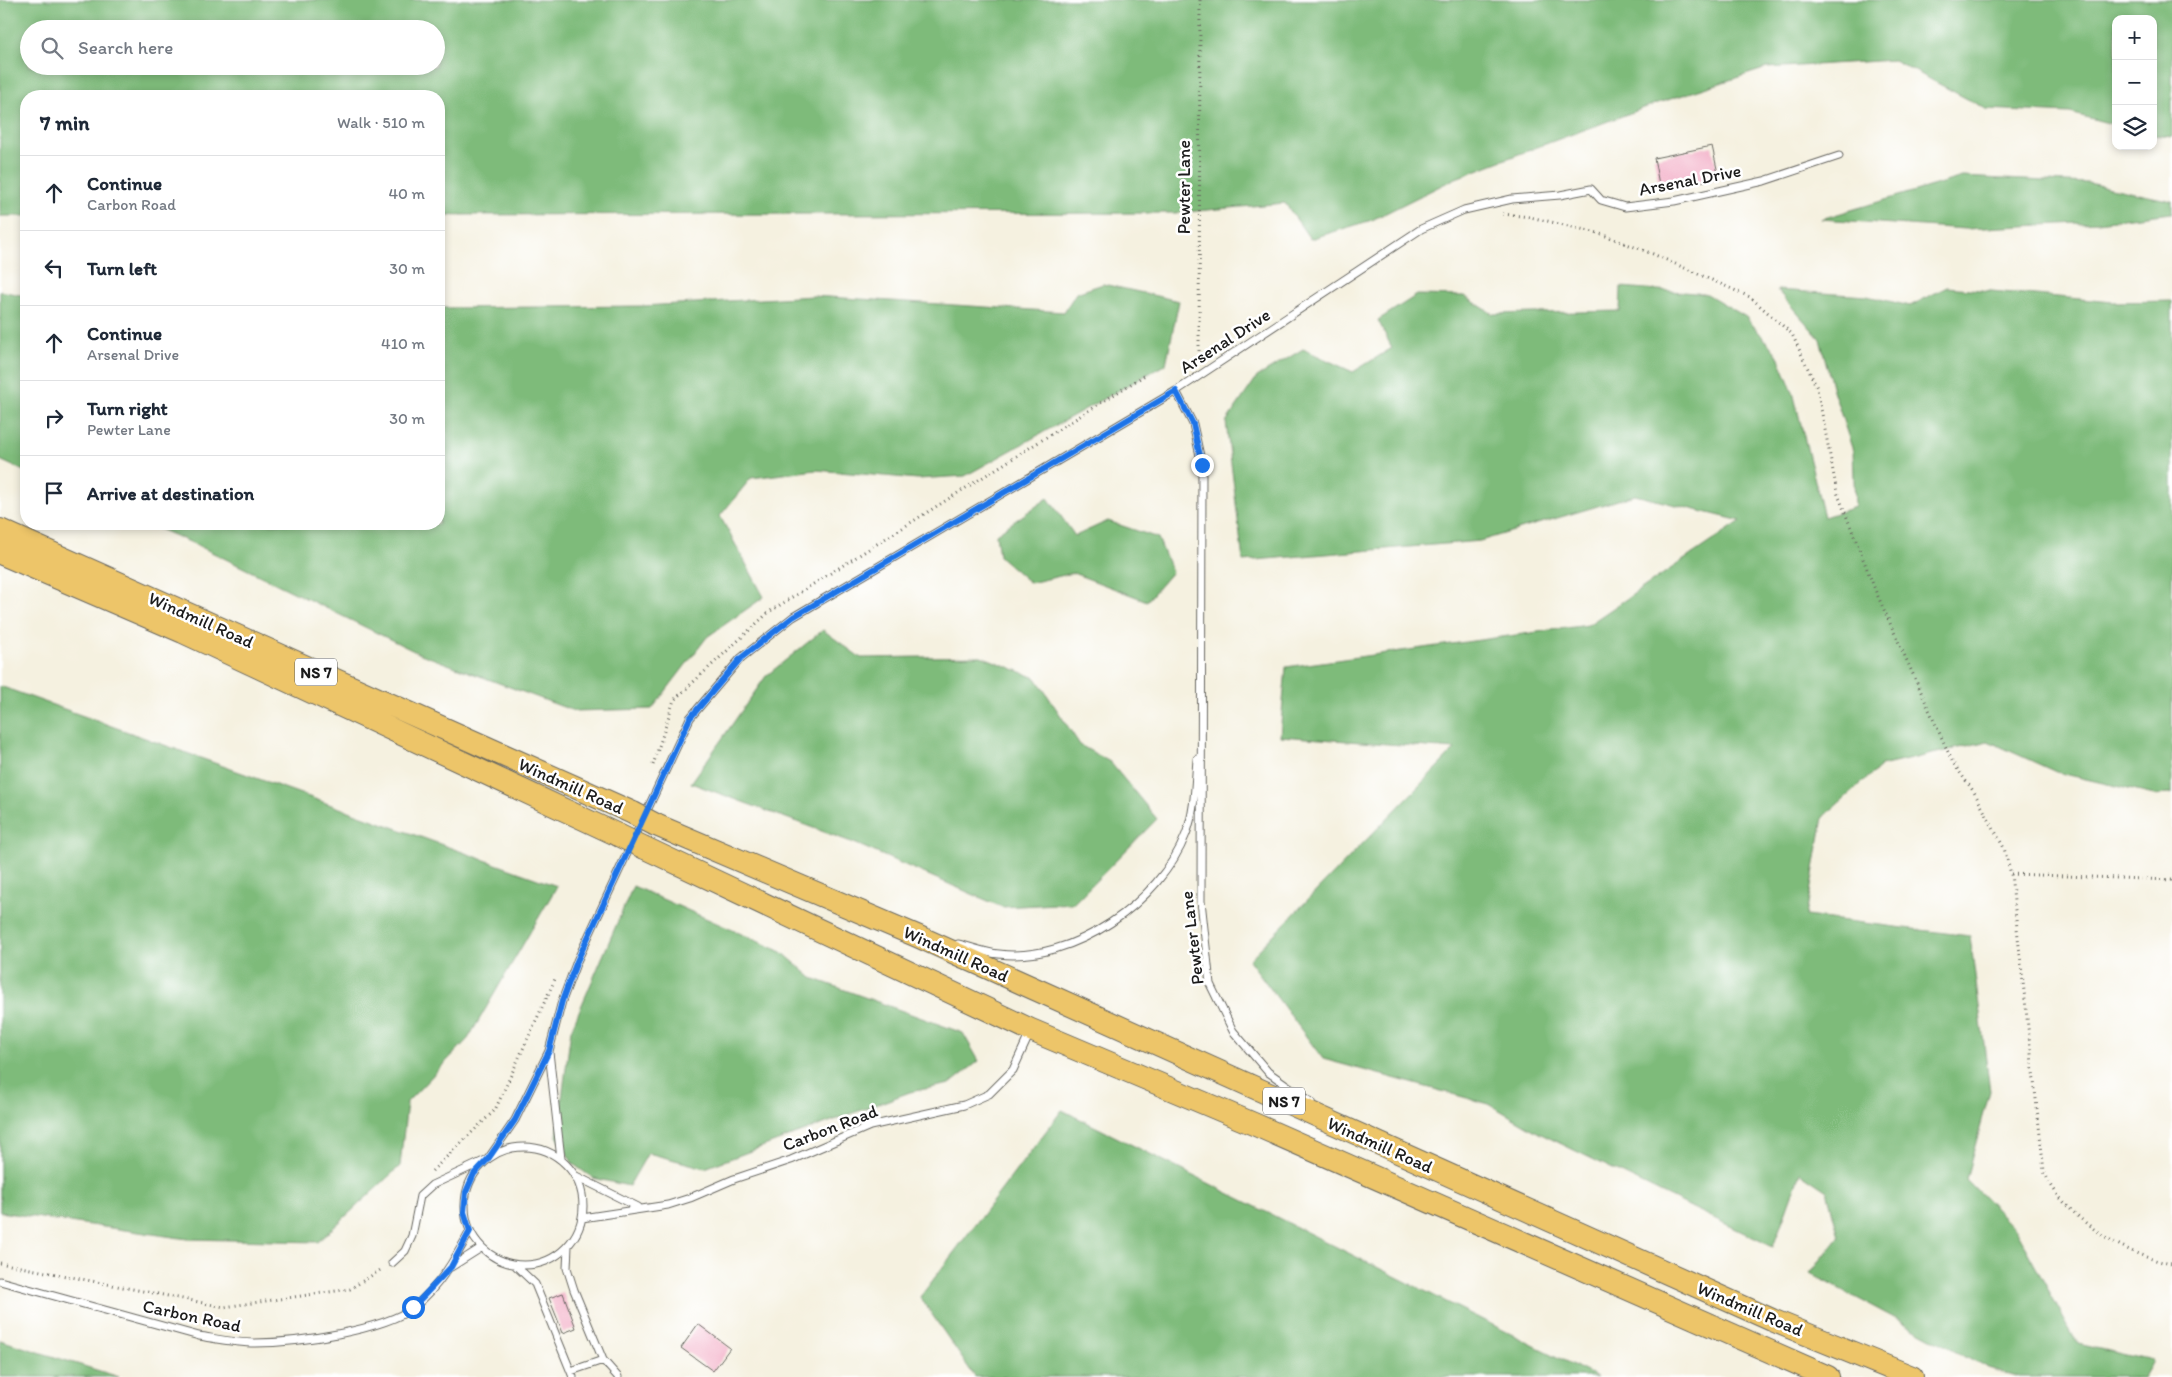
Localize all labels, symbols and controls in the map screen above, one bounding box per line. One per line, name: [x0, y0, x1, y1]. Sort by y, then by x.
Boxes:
map controls: [2112, 15, 2157, 150]
button: +: [2112, 15, 2157, 60]
search box: [20, 20, 445, 75]
icon: search: [38, 34, 66, 62]
text: Search here: [78, 36, 173, 59]
button: −: [2112, 60, 2157, 105]
button: layers: [2112, 105, 2157, 150]
text: 7 min: [40, 110, 89, 135]
text: Walk · 510 m: [337, 113, 425, 132]
street label: Pewter Lane: [1173, 140, 1195, 234]
street label: Arsenal Drive: [1637, 159, 1743, 201]
text: Continue: [87, 172, 162, 195]
icon: ahead: [40, 179, 68, 207]
text: 40 m: [388, 184, 425, 203]
text: Carbon Road: [87, 195, 176, 214]
icon: left: [40, 254, 68, 282]
text: Turn left: [87, 257, 157, 280]
text: 30 m: [389, 259, 425, 278]
street label: Arsenal Drive: [1176, 304, 1274, 378]
text: Continue: [87, 322, 162, 345]
icon: ahead: [40, 329, 68, 357]
text: 410 m: [381, 334, 425, 353]
text: Arsenal Drive: [87, 345, 179, 364]
text: Turn right: [87, 397, 168, 420]
icon: right: [40, 404, 68, 432]
text: 30 m: [389, 409, 425, 428]
text: Pewter Lane: [87, 420, 171, 439]
route end: [1191, 454, 1214, 477]
icon: arrive: [40, 479, 68, 507]
text: Arrive at destination: [87, 482, 254, 505]
street label: Windmill Road: [145, 587, 257, 653]
road number: NS 7: [295, 659, 337, 686]
street label: Windmill Road: [515, 753, 627, 819]
street label: Pewter Lane: [1175, 890, 1209, 986]
street label: Windmill Road: [900, 921, 1012, 987]
road number: NS 7: [1263, 1088, 1305, 1114]
street label: Carbon Road: [779, 1100, 881, 1156]
street label: Windmill Road: [1324, 1112, 1436, 1178]
street label: Windmill Road: [1694, 1277, 1806, 1341]
street label: Carbon Road: [141, 1295, 243, 1337]
route start: [402, 1296, 425, 1319]

